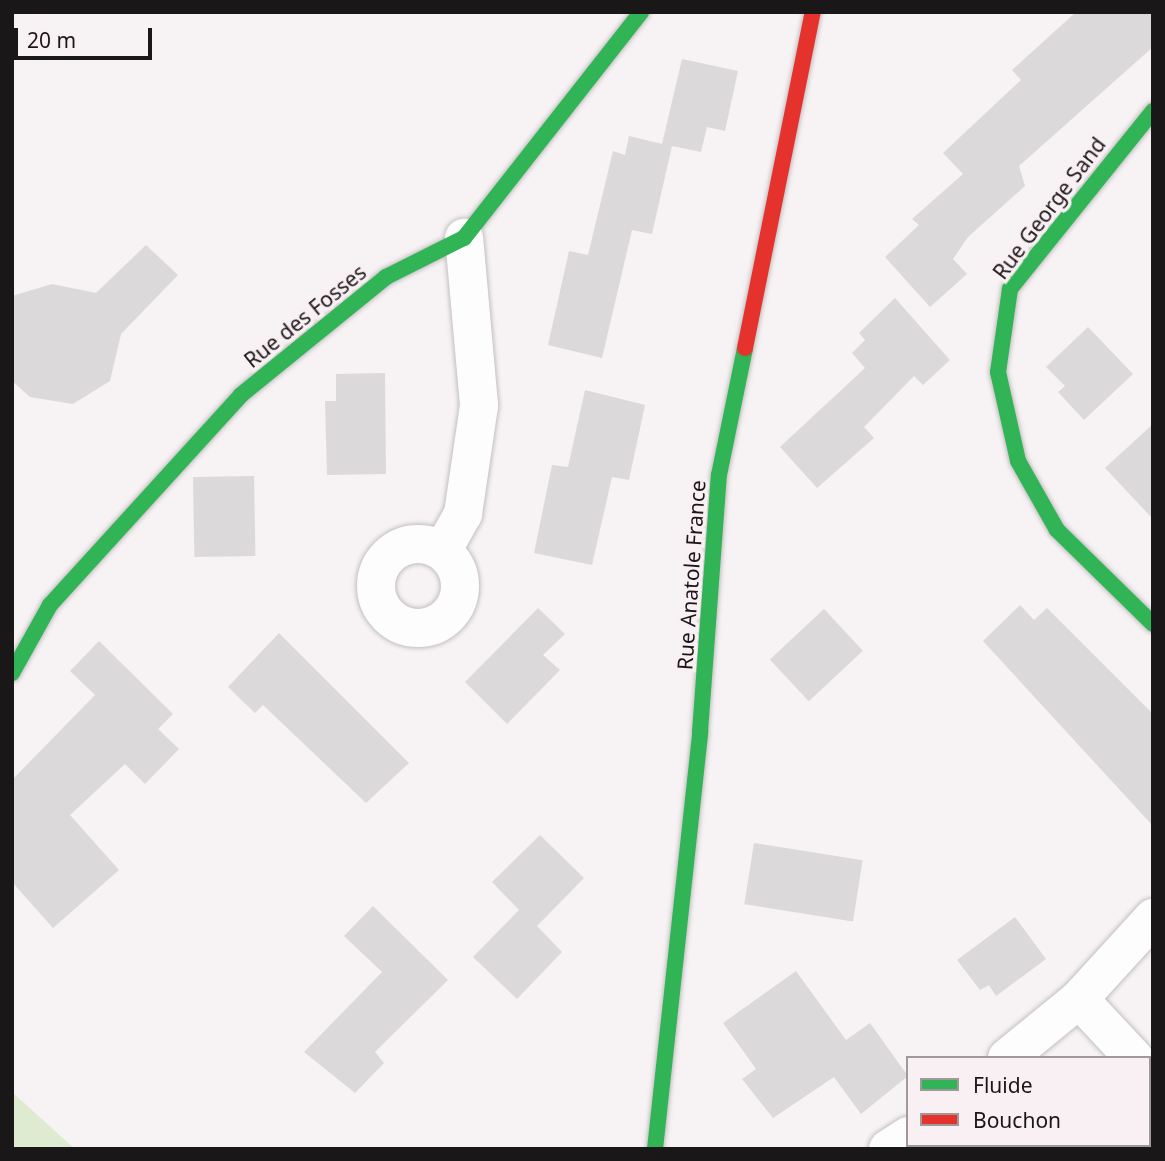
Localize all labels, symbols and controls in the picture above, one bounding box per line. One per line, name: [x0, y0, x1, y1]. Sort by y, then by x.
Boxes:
scale bar: [18, 14, 156, 58]
text: 20 m: [27, 26, 76, 54]
street label: Rue George Sand: [987, 132, 1111, 284]
street label: Rue des Fosses: [239, 259, 371, 373]
street label: Rue Anatole France: [672, 479, 710, 671]
legend: [906, 1056, 1151, 1147]
text: Fluide: [973, 1071, 1032, 1099]
text: Bouchon: [973, 1106, 1061, 1134]

